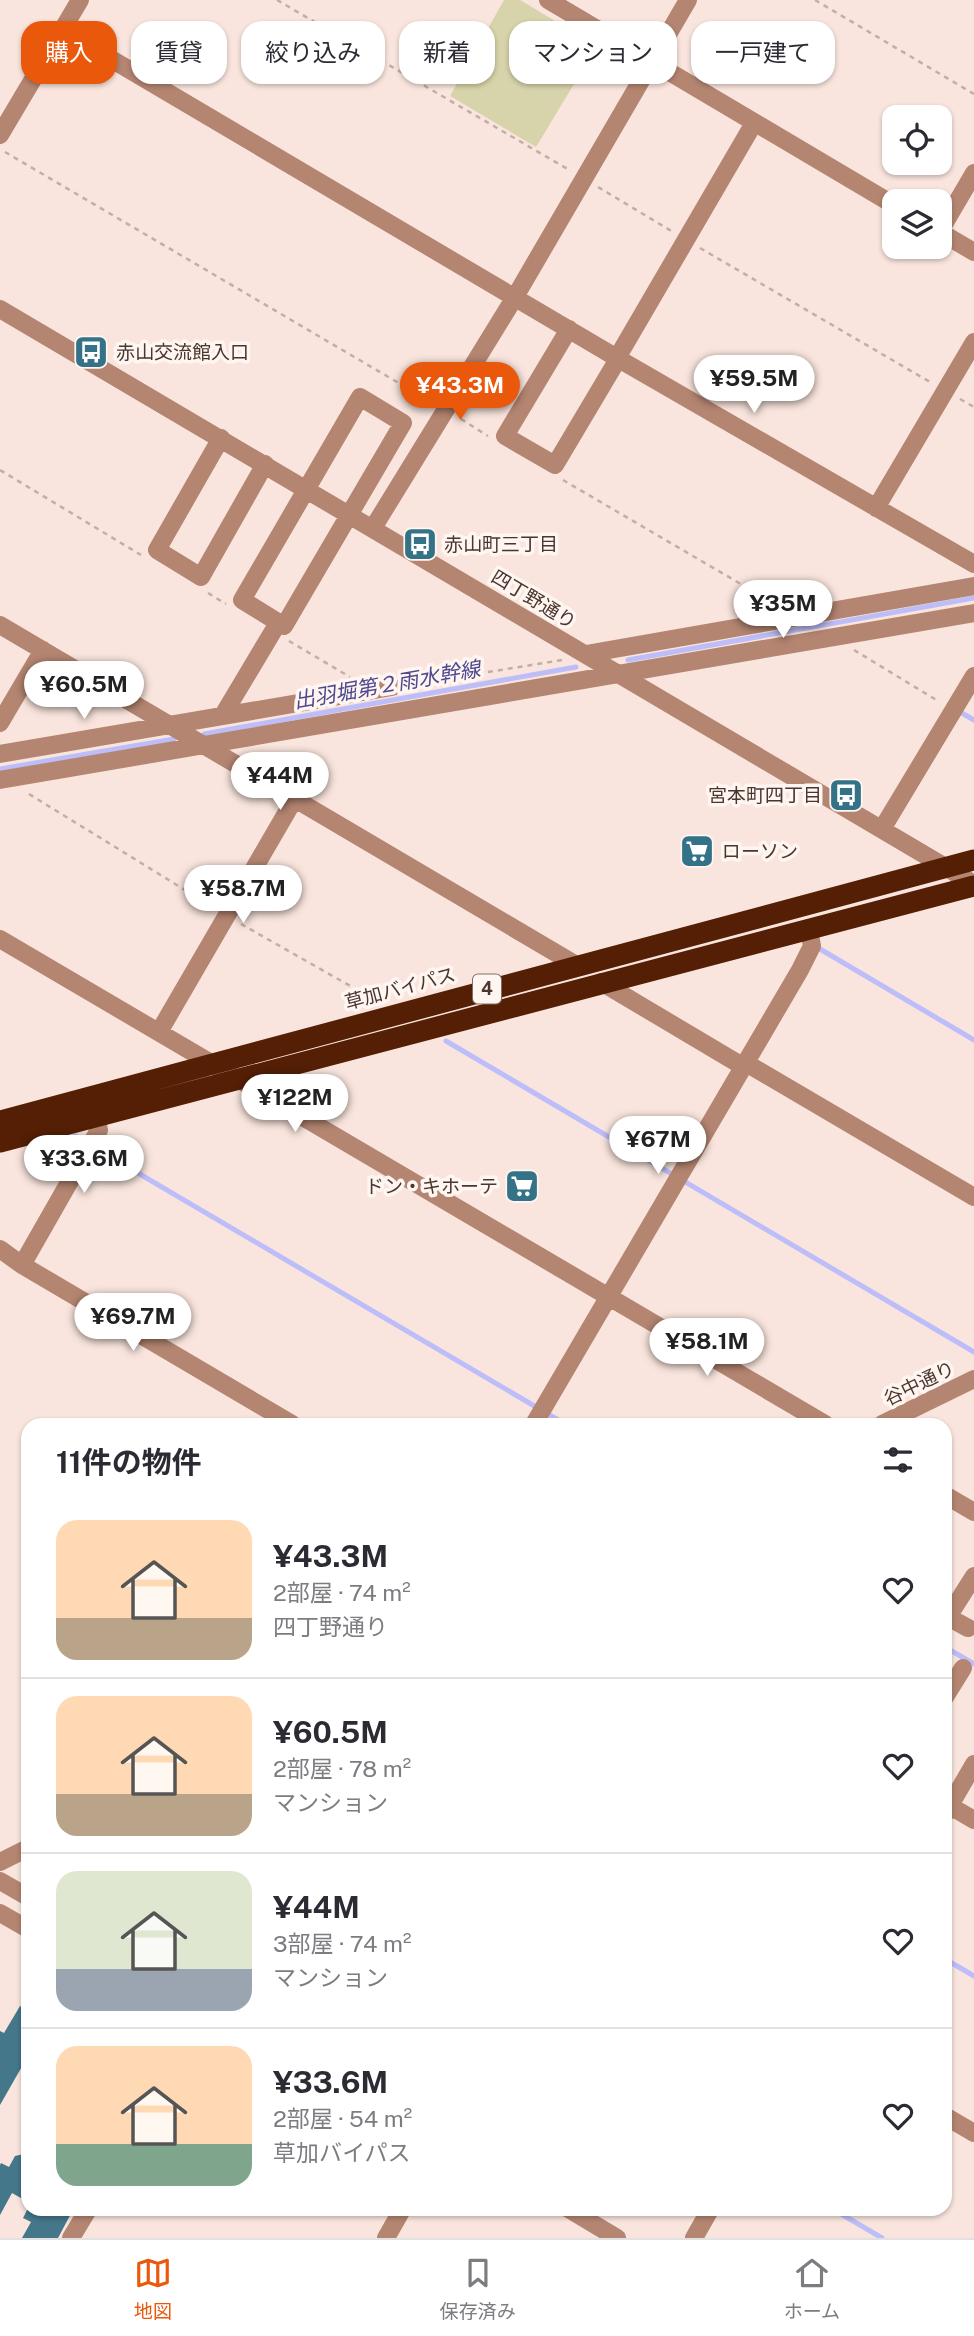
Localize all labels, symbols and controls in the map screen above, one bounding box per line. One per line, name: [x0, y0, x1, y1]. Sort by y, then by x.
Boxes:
chip: 購入: [21, 21, 117, 84]
chip: 賃貸: [131, 21, 227, 84]
chip: 絞り込み: [241, 21, 385, 84]
chip: 新着: [399, 21, 495, 84]
chip: マンション: [509, 21, 677, 84]
chip: 一戸建て: [691, 21, 835, 84]
map controls: [882, 105, 952, 259]
button: locate: [882, 105, 952, 175]
button: layers: [882, 189, 952, 259]
bus stop icon: 赤山交流館入口: [72, 333, 110, 371]
place label: 赤山交流館入口: [116, 341, 249, 363]
pin: ¥59.5M: [697, 356, 811, 415]
pin: ¥43.3M: [403, 362, 517, 422]
text: ¥59.5M: [710, 364, 798, 391]
text: ¥43.3M: [416, 371, 504, 398]
bus stop icon: 赤山町三丁目: [401, 525, 439, 563]
place label: 赤山町三丁目: [444, 533, 558, 555]
street label: 四丁野通り: [488, 565, 580, 633]
pin: ¥35M: [742, 580, 824, 640]
text: ¥35M: [749, 589, 817, 616]
water label: 出羽堀第２雨水幹線: [292, 655, 485, 713]
pin: ¥60.5M: [27, 662, 141, 721]
text: ¥60.5M: [40, 670, 128, 697]
pin: ¥44M: [239, 752, 321, 812]
text: ¥44M: [247, 761, 313, 788]
bus stop icon: 宮本町四丁目: [827, 776, 865, 814]
place label: 宮本町四丁目: [708, 784, 822, 806]
supermarket icon: ローソン: [678, 832, 716, 870]
place label: ローソン: [722, 840, 798, 862]
pin: ¥58.7M: [186, 866, 300, 925]
text: ¥58.7M: [200, 874, 286, 901]
street label: 草加バイパス: [342, 963, 458, 1013]
road number: 4: [473, 974, 501, 1004]
pin: ¥122M: [246, 1074, 344, 1134]
text: ¥122M: [257, 1083, 333, 1110]
pin: ¥67M: [617, 1116, 699, 1176]
text: ¥67M: [625, 1125, 691, 1152]
pin: ¥33.6M: [27, 1136, 141, 1195]
text: ¥33.6M: [40, 1144, 128, 1171]
supermarket icon: ドン・キホーテ: [503, 1167, 541, 1205]
place label: ドン・キホーテ: [365, 1175, 498, 1197]
pin: ¥69.7M: [76, 1294, 190, 1353]
text: ¥69.7M: [90, 1302, 176, 1329]
pin: ¥58.1M: [650, 1318, 764, 1378]
text: ¥58.1M: [665, 1327, 749, 1354]
street label: 谷中通り: [880, 1356, 958, 1410]
icon: filters: [879, 1441, 917, 1479]
text: 11件の物件: [56, 1444, 202, 1480]
text: ¥43.3M: [273, 1538, 388, 1574]
icon: home: [112, 1548, 196, 1632]
icon: heart: [879, 1571, 917, 1609]
text: 2部屋 · 74 m²: [273, 1579, 411, 1606]
text: 四丁野通り: [273, 1613, 388, 1640]
text: ¥60.5M: [273, 1714, 388, 1750]
icon: home: [112, 1724, 196, 1808]
icon: heart: [879, 1747, 917, 1785]
text: 2部屋 · 78 m²: [273, 1755, 411, 1782]
text: マンション: [273, 1789, 388, 1816]
text: ¥44M: [273, 1889, 360, 1925]
icon: home: [112, 1899, 196, 1983]
icon: heart: [879, 1922, 917, 1960]
text: 3部屋 · 74 m²: [273, 1930, 411, 1957]
text: マンション: [273, 1964, 388, 1991]
text: ¥33.6M: [273, 2064, 388, 2100]
icon: home: [112, 2074, 196, 2158]
icon: heart: [879, 2097, 917, 2135]
text: 2部屋 · 54 m²: [273, 2105, 412, 2132]
text: 草加バイパス: [273, 2139, 411, 2166]
tab: 地図: [134, 2254, 172, 2323]
tab: 保存済み: [440, 2254, 516, 2323]
tab: ホーム: [784, 2254, 840, 2323]

